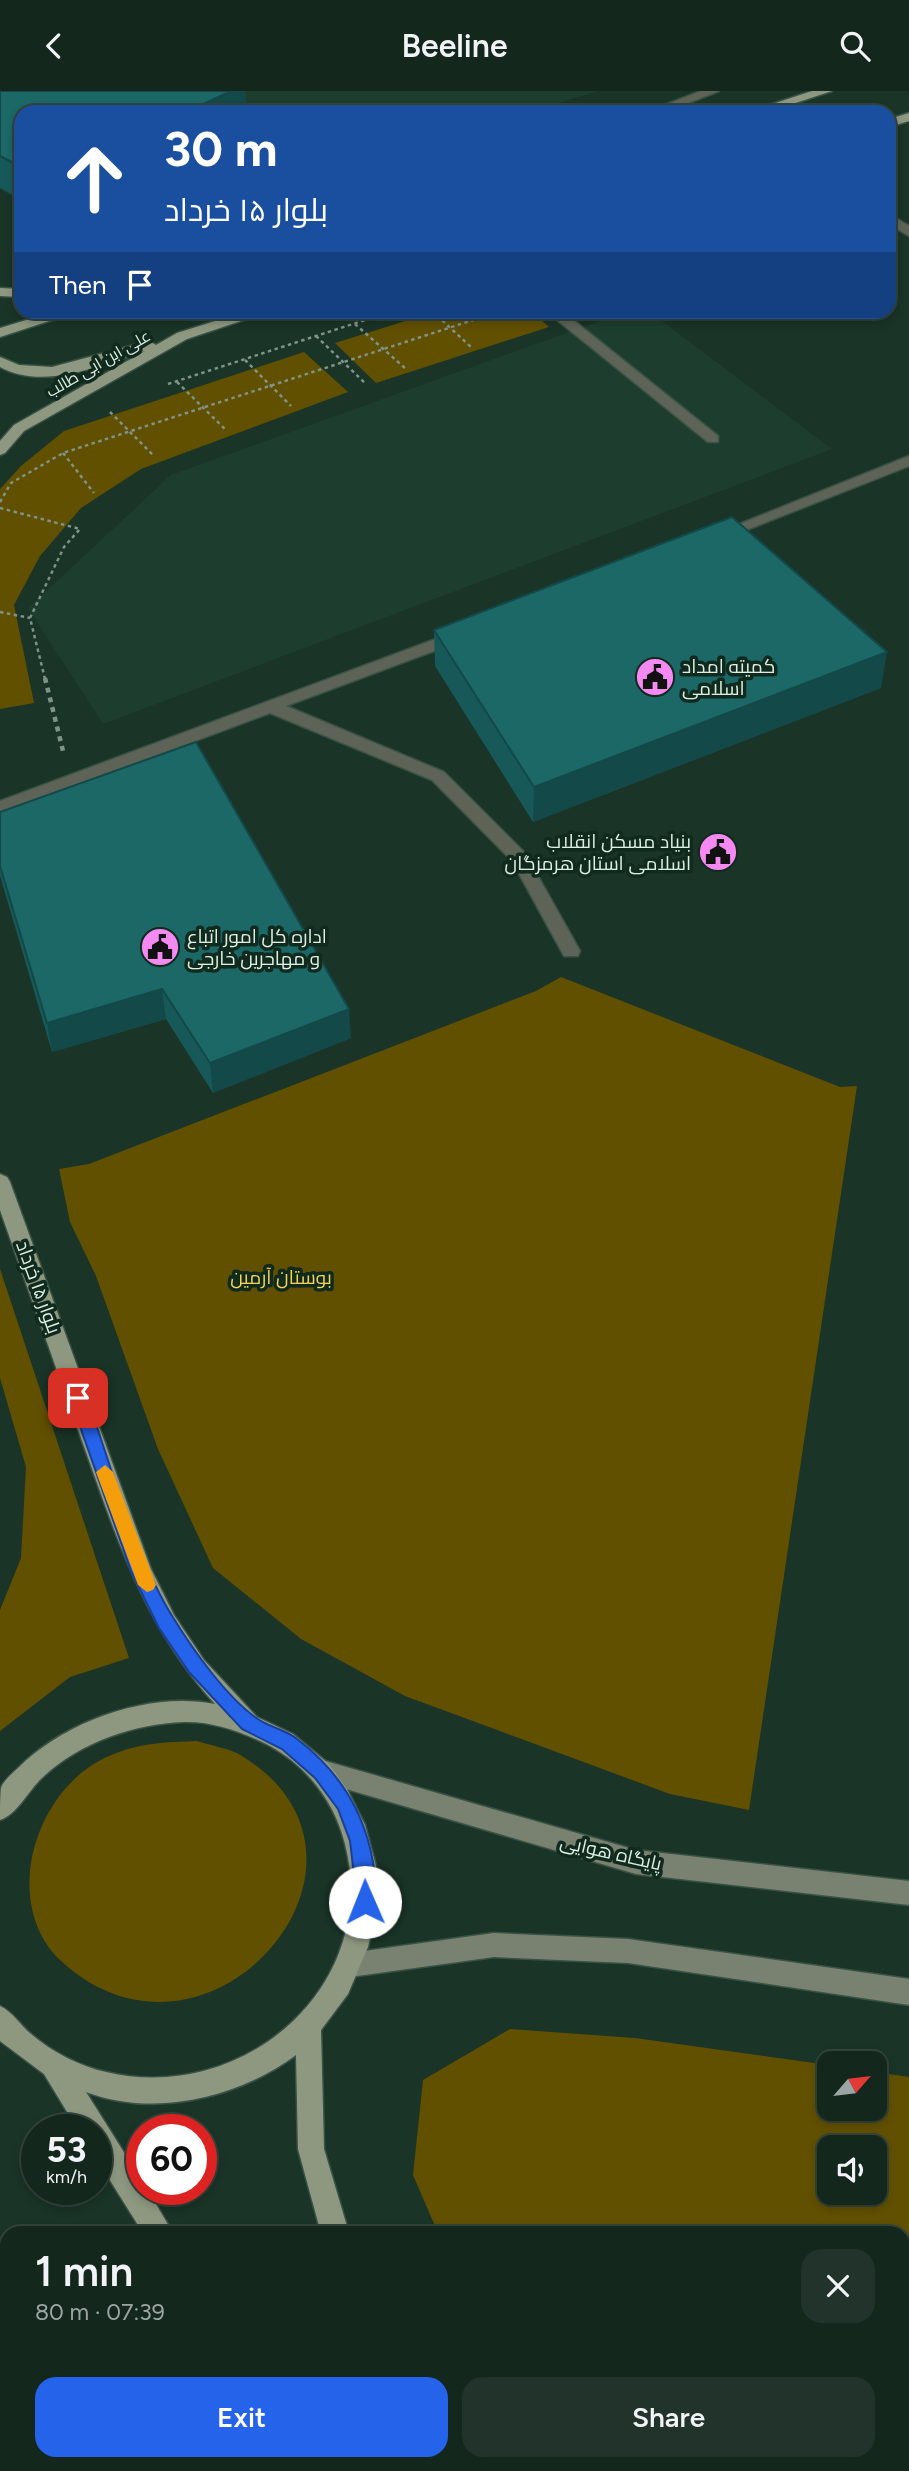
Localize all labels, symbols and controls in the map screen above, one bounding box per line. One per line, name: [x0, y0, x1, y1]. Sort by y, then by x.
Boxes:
icon: back: [35, 27, 73, 65]
text: Beeline: [401, 27, 508, 65]
icon: search: [836, 27, 874, 65]
text: 30 m: [164, 119, 277, 178]
icon: ahead: [49, 133, 140, 224]
text: بلوار ۱۵ خرداد: [164, 191, 328, 229]
icon: arrive: [121, 266, 159, 304]
text: Then: [49, 269, 107, 301]
street label: علی ابن ابی طالب: [43, 326, 154, 402]
place label: کمیته امداد اسلامی: [682, 655, 775, 700]
public building icon: کمیته امداد اسلامی: [634, 656, 676, 698]
place label: بنیاد مسکن انقلاب اسلامی استان هرمزگان: [505, 830, 691, 875]
public building icon: بنیاد مسکن انقلاب اسلامی استان هرمزگان: [697, 831, 739, 873]
place label: اداره کل امور اتباع و مهاجرین خارجی: [187, 925, 327, 970]
public building icon: اداره کل امور اتباع و مهاجرین خارجی: [139, 926, 181, 968]
street label: بلوار ۱۵ خرداد: [11, 1237, 66, 1337]
park label: بوستان آرمین: [230, 1266, 332, 1289]
pin: [48, 1368, 108, 1428]
icon: arrive: [59, 1379, 97, 1417]
street label: پایگاه هوایی: [558, 1830, 664, 1876]
position arrow: [328, 1865, 402, 1939]
north arrow: [817, 2051, 887, 2121]
map controls: [817, 2051, 887, 2205]
speed limit sign: 60: [126, 2114, 217, 2205]
text: 53: [47, 2129, 86, 2171]
button: sound: [817, 2135, 887, 2205]
text: km/h: [46, 2166, 87, 2188]
text: 1 min: [35, 2246, 133, 2297]
button: close: [801, 2249, 875, 2323]
text: 80 m · 07:39: [35, 2298, 165, 2326]
button: Exit: [35, 2377, 448, 2457]
button: Share: [462, 2377, 875, 2457]

